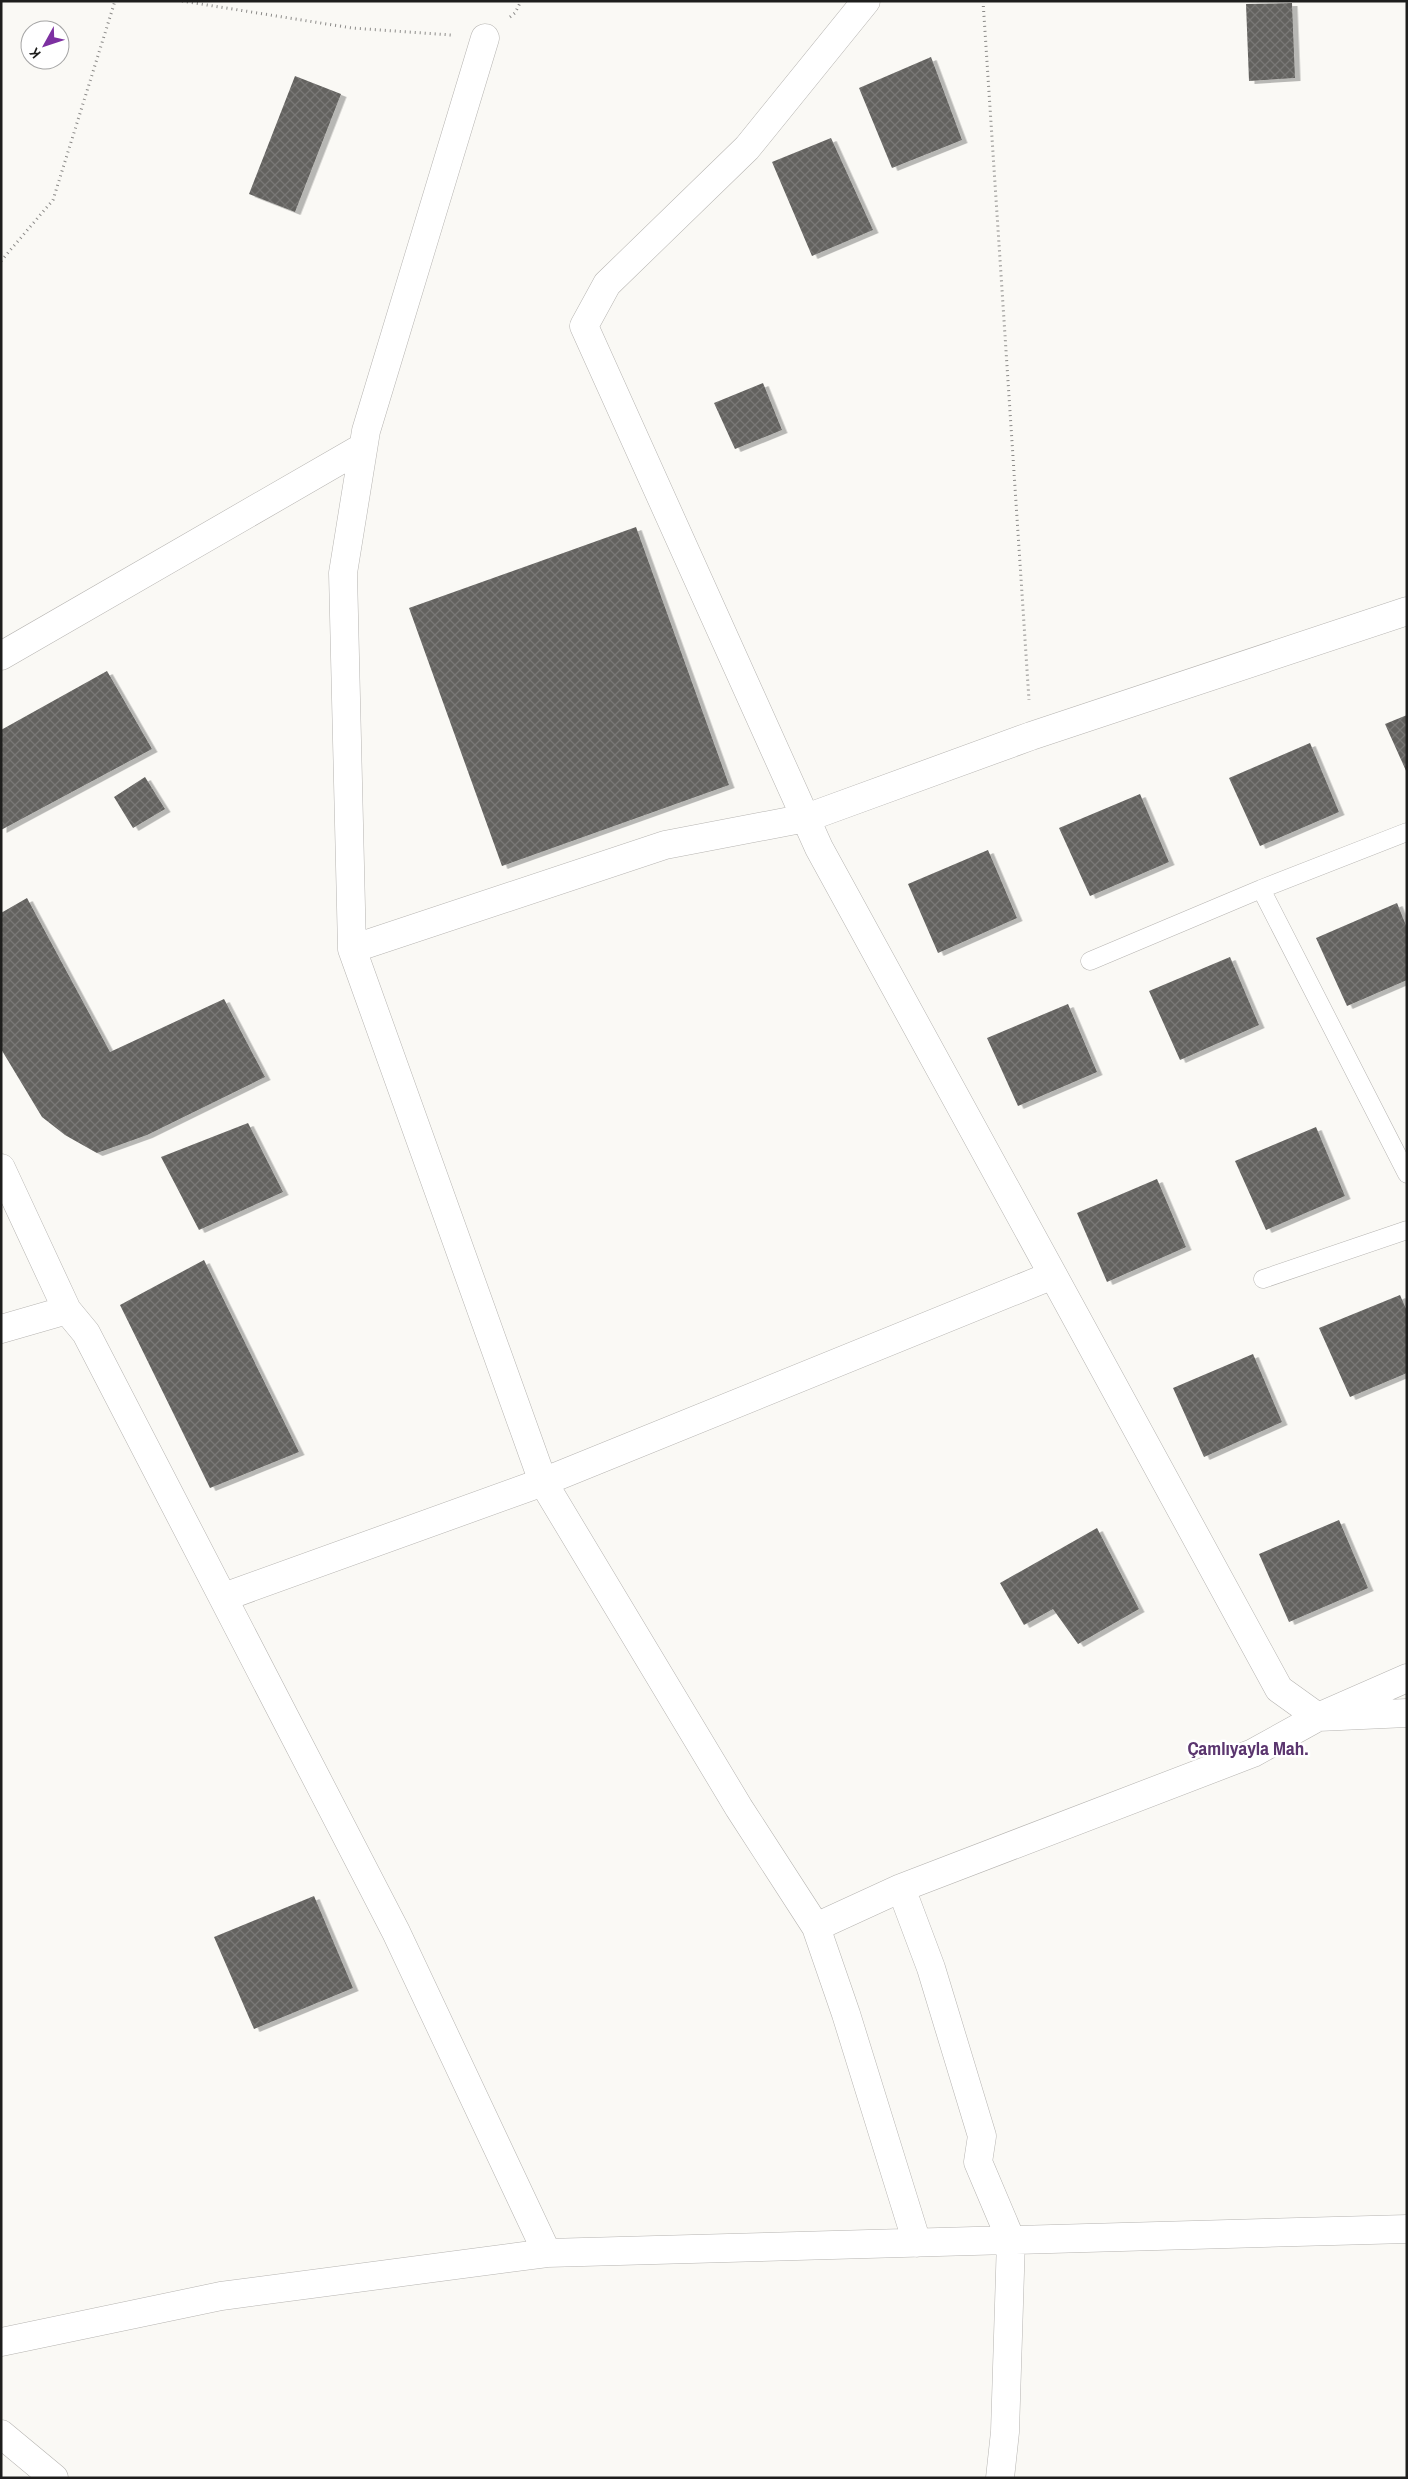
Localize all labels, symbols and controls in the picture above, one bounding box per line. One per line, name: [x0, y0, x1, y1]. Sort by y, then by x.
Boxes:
north arrow: [20, 20, 70, 70]
text: K: [25, 44, 45, 62]
district label: Çamlıyayla Mah.: [1187, 1735, 1309, 1761]

